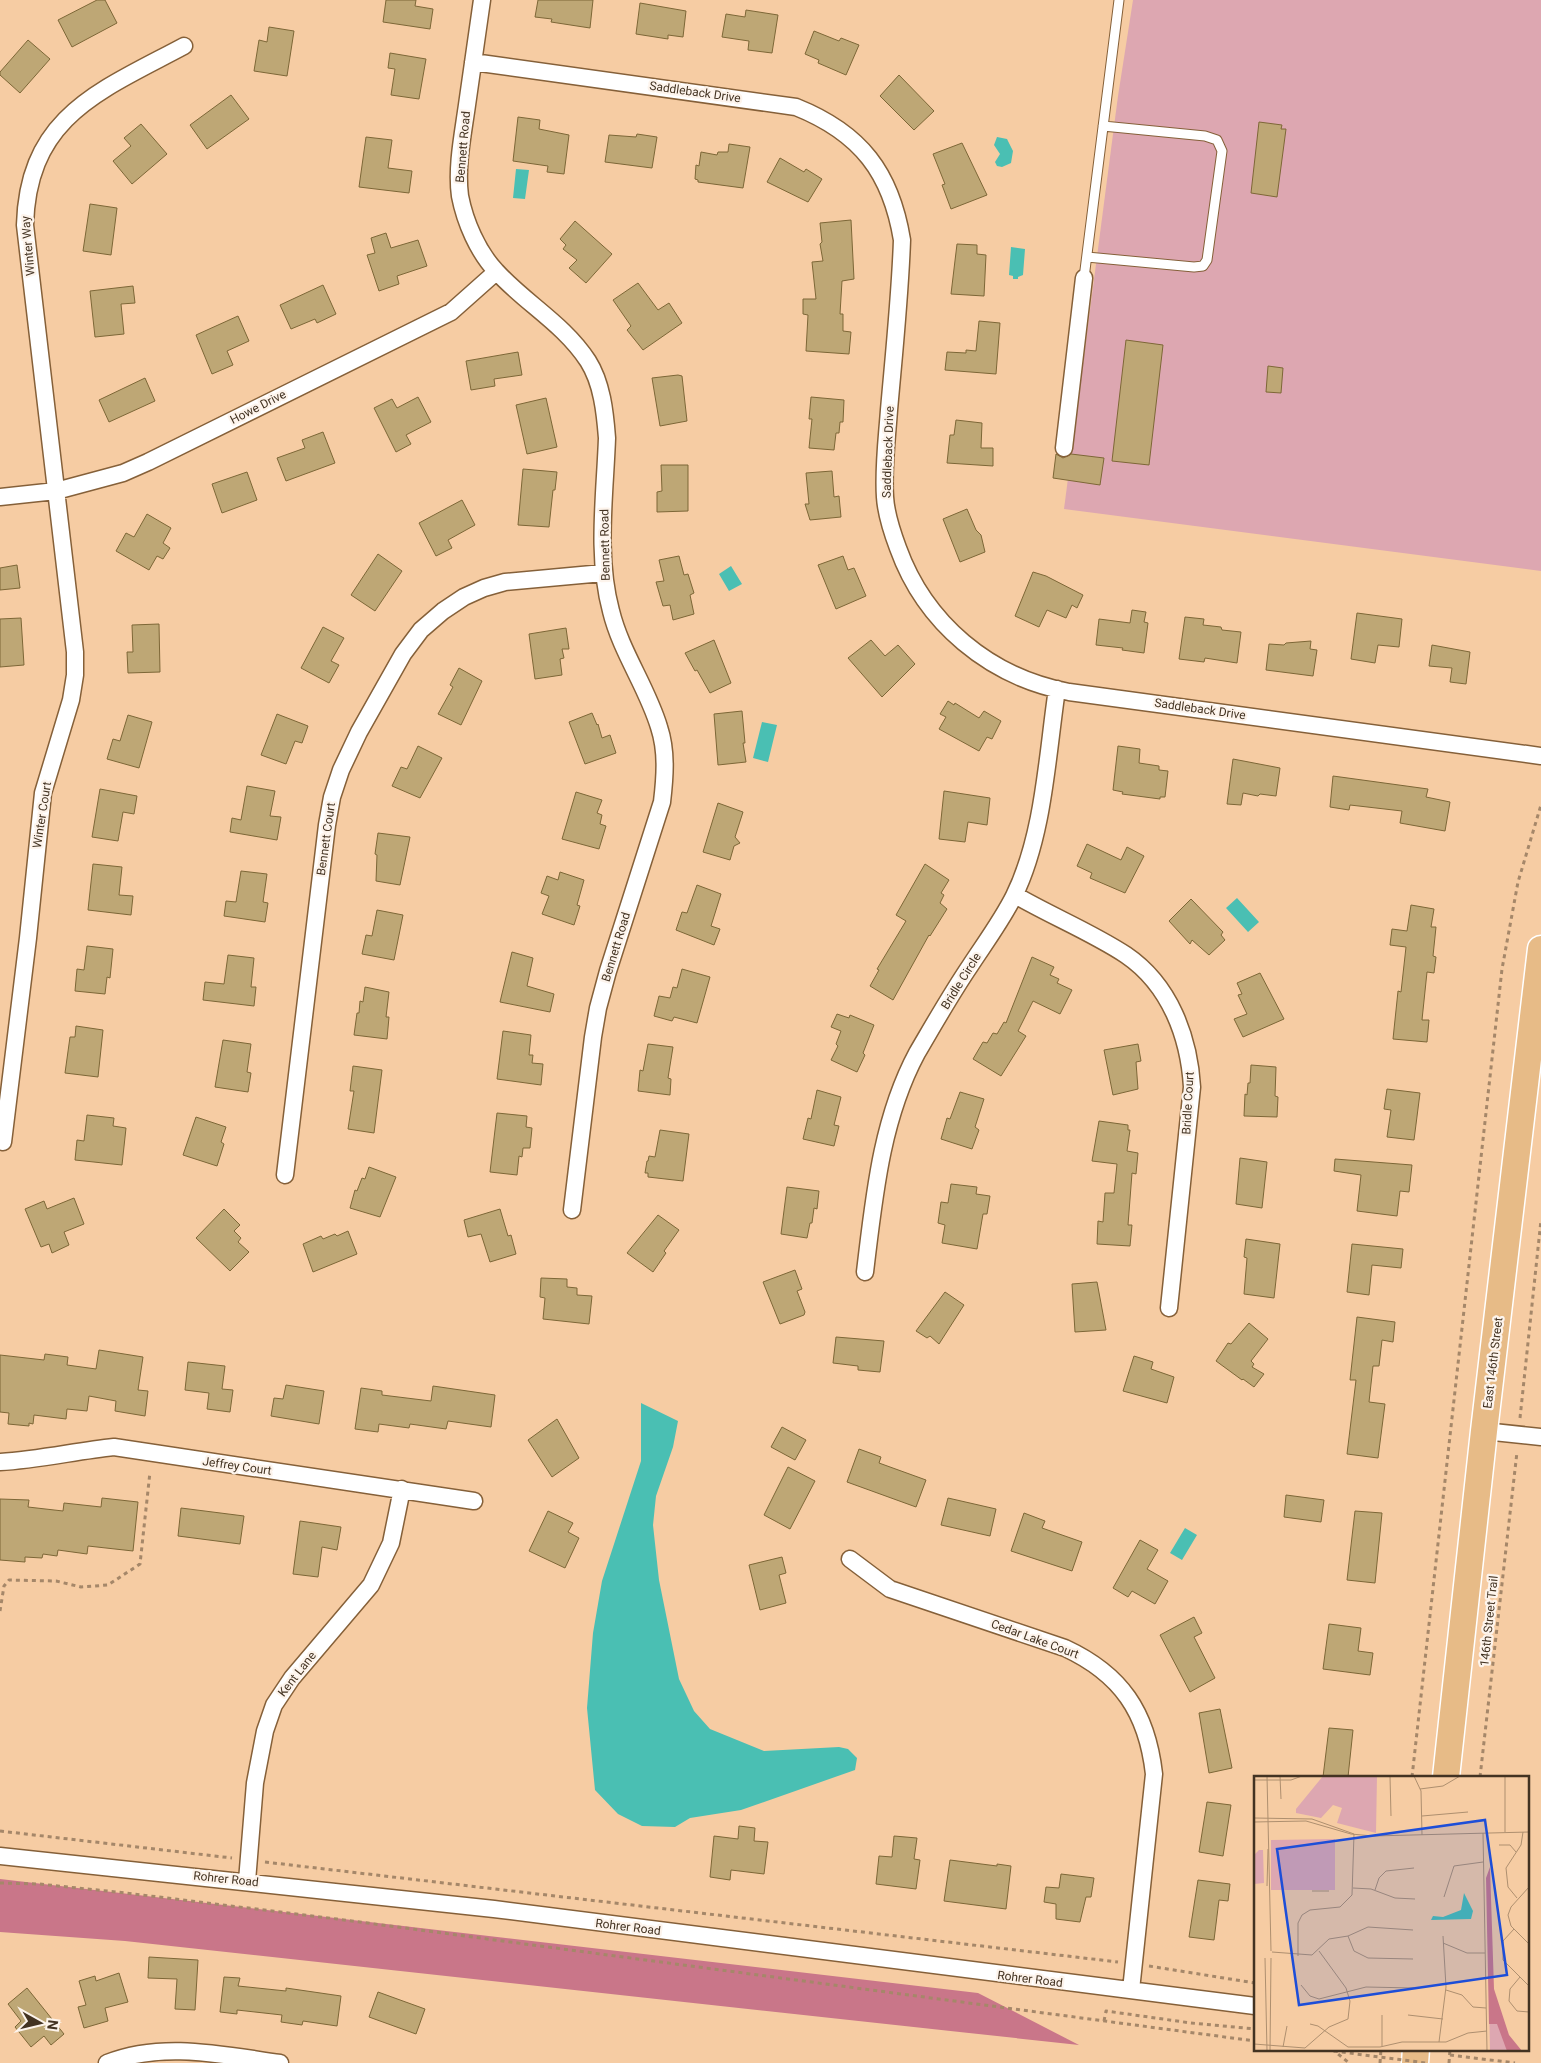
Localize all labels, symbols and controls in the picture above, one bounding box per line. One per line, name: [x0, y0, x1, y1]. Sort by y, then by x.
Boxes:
street label: Saddleback Drive: [648, 79, 742, 105]
street label: Bennett Road: [453, 111, 473, 183]
street label: Winter Way: [18, 215, 38, 277]
street label: Howe Drive: [228, 387, 288, 427]
street label: Saddleback Drive: [879, 406, 897, 498]
street label: Bennett Road: [597, 509, 613, 581]
street label: Saddleback Drive: [1153, 696, 1247, 722]
street label: Winter Court: [30, 781, 54, 849]
street label: Bennett Court: [314, 801, 338, 877]
street label: Bennett Road: [599, 911, 633, 983]
street label: Bridle Circle: [938, 950, 984, 1012]
street label: Bridle Court: [1179, 1071, 1197, 1135]
street label: East 146th Street: [1480, 1316, 1506, 1409]
street label: Jeffrey Court: [201, 1454, 273, 1478]
street label: 146th Street Trail: [1477, 1575, 1501, 1667]
street label: Cedar Lake Court: [989, 1617, 1081, 1661]
street label: Kent Lane: [275, 1649, 319, 1699]
inset map: [1254, 1776, 1528, 2050]
street label: Rohrer Road: [193, 1869, 259, 1889]
street label: Rohrer Road: [595, 1916, 661, 1938]
street label: Rohrer Road: [997, 1968, 1063, 1990]
north arrow: [15, 1998, 65, 2048]
text: N: [44, 2019, 61, 2031]

